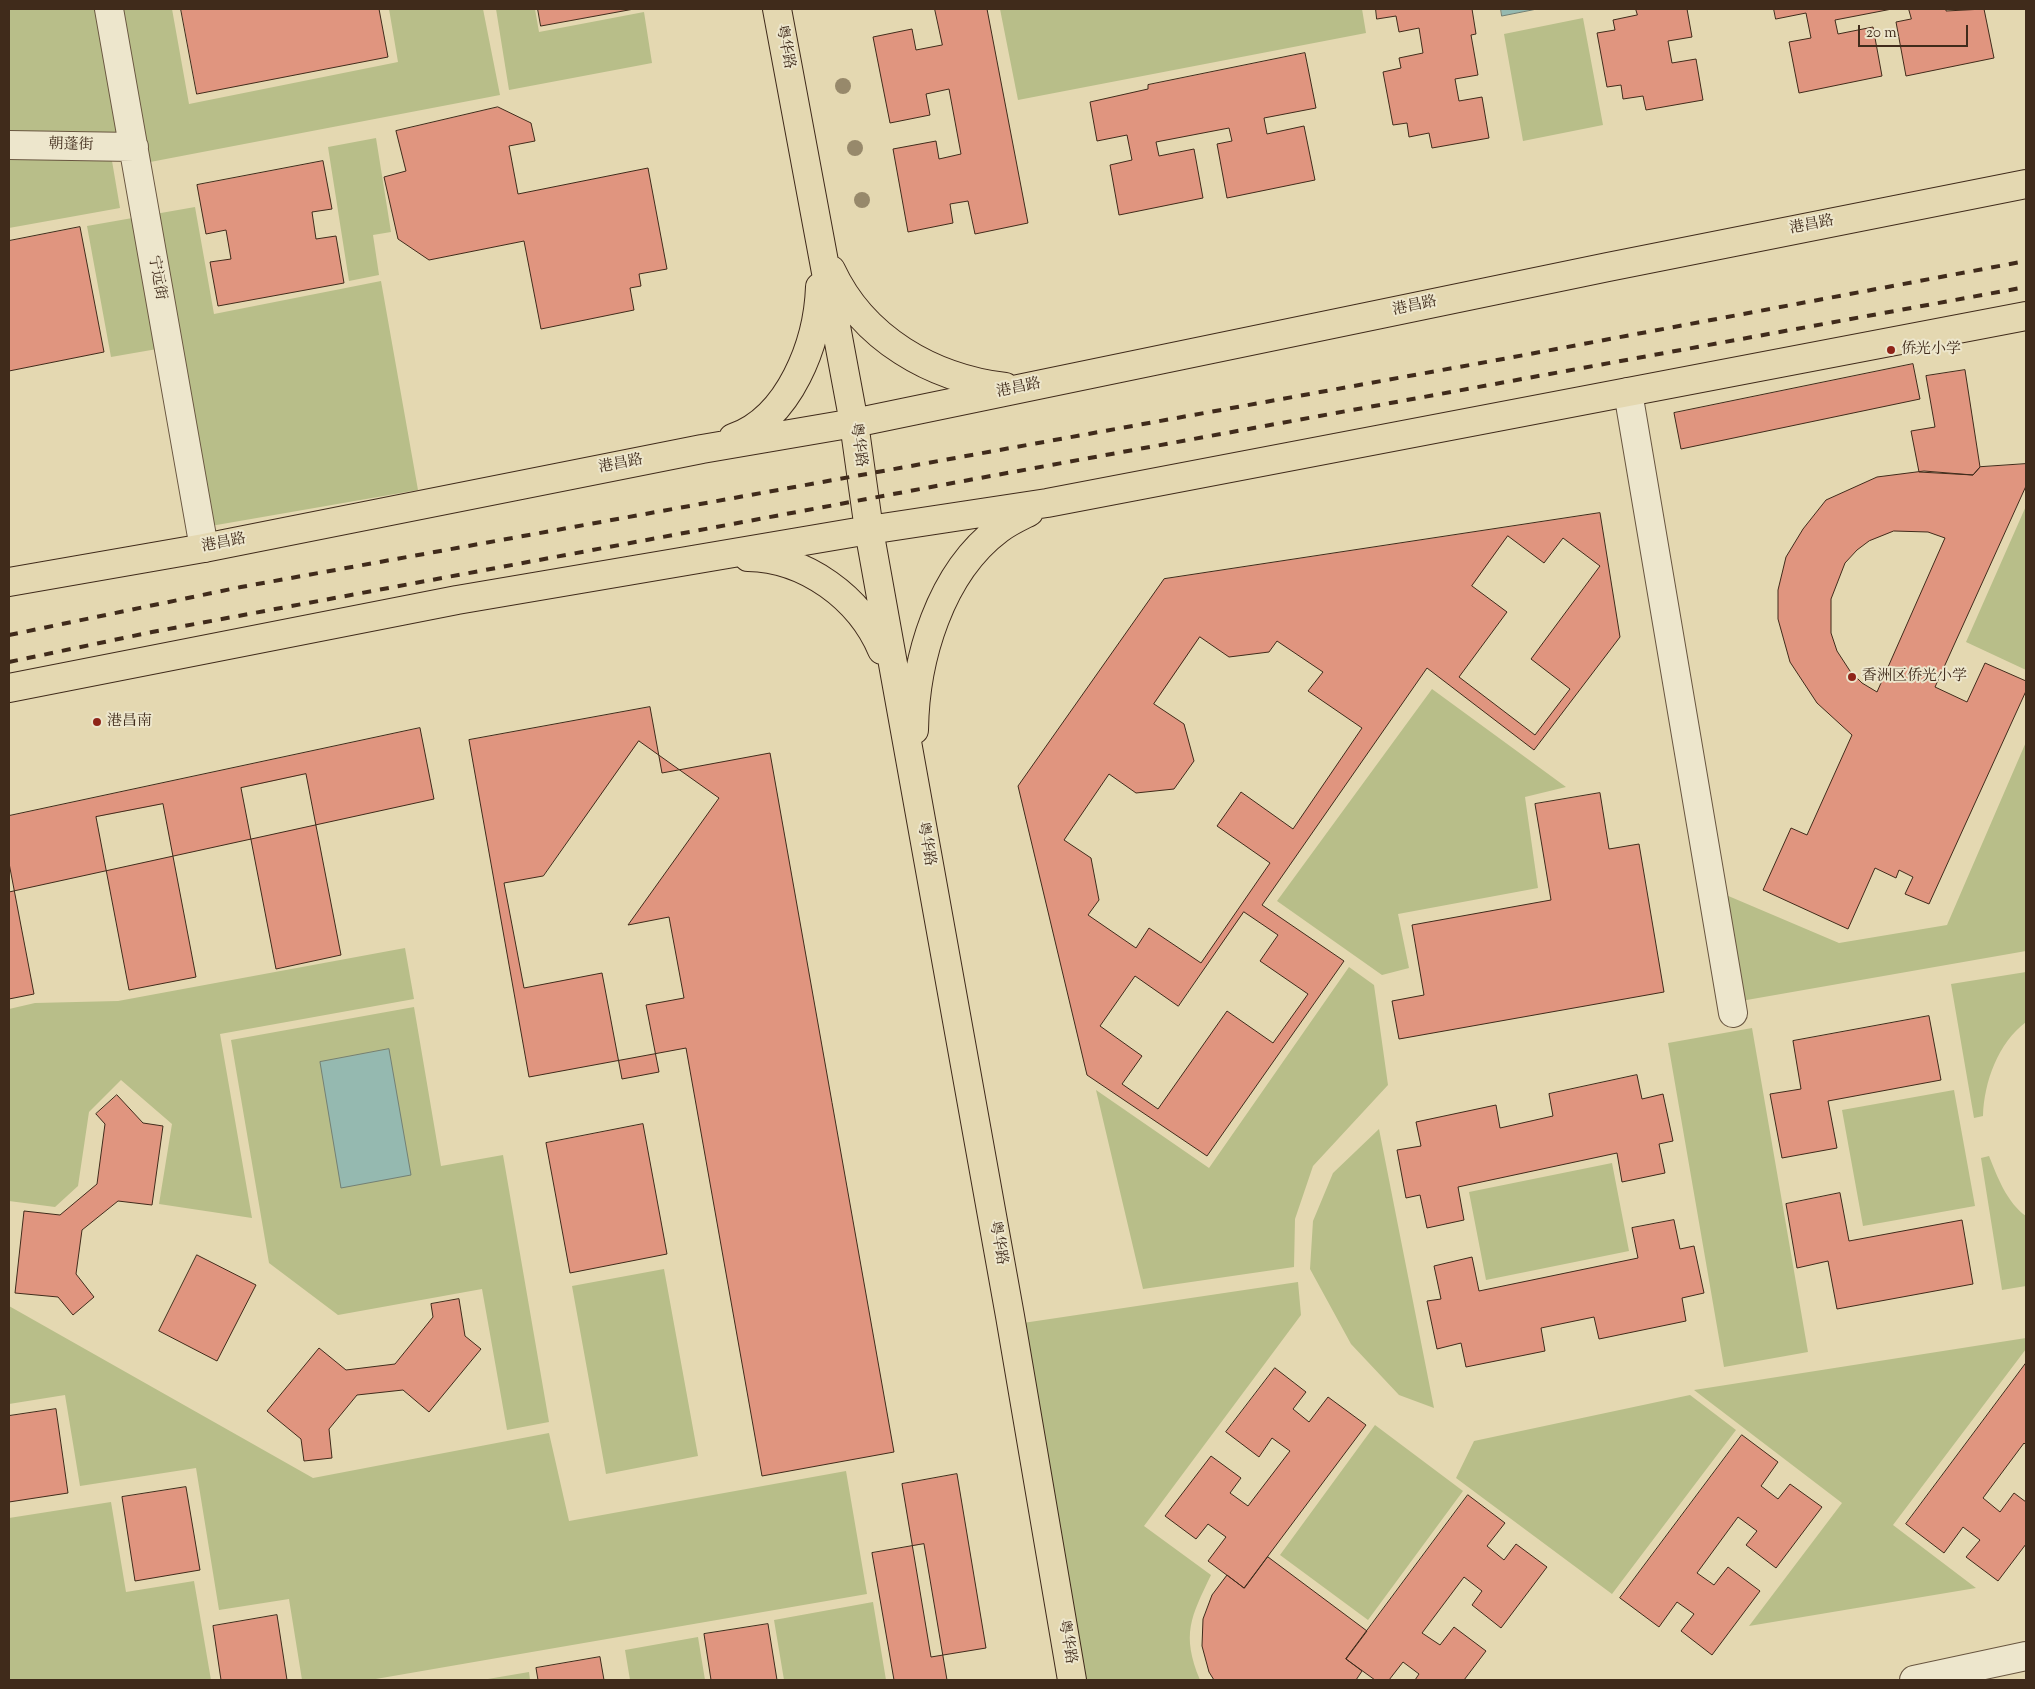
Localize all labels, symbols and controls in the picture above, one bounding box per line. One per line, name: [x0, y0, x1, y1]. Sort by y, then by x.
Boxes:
scale bar: [1860, 15, 1970, 47]
street label: 粤华路: [771, 23, 797, 71]
text: 20 m: [1866, 23, 1897, 44]
street label: 朝蓬街: [48, 137, 94, 155]
street label: 港昌路: [1788, 213, 1836, 239]
street label: 宁远街: [143, 254, 169, 302]
street label: 港昌路: [1391, 294, 1439, 320]
place label: 侨光小学: [1901, 341, 1961, 359]
marker: 侨光小学: [1885, 344, 1897, 356]
street label: 港昌路: [995, 376, 1043, 402]
street label: 粤华路: [845, 421, 869, 469]
street label: 港昌路: [597, 452, 645, 478]
street label: 港昌路: [200, 531, 248, 557]
place label: 香洲区侨光小学: [1862, 668, 1967, 686]
marker: 香洲区侨光小学: [1846, 671, 1858, 683]
place label: 港昌南: [107, 713, 152, 731]
marker: 港昌南: [91, 716, 103, 728]
street label: 粤华路: [912, 820, 938, 868]
street label: 粤华路: [984, 1219, 1010, 1267]
street label: 粤华路: [1053, 1618, 1079, 1666]

